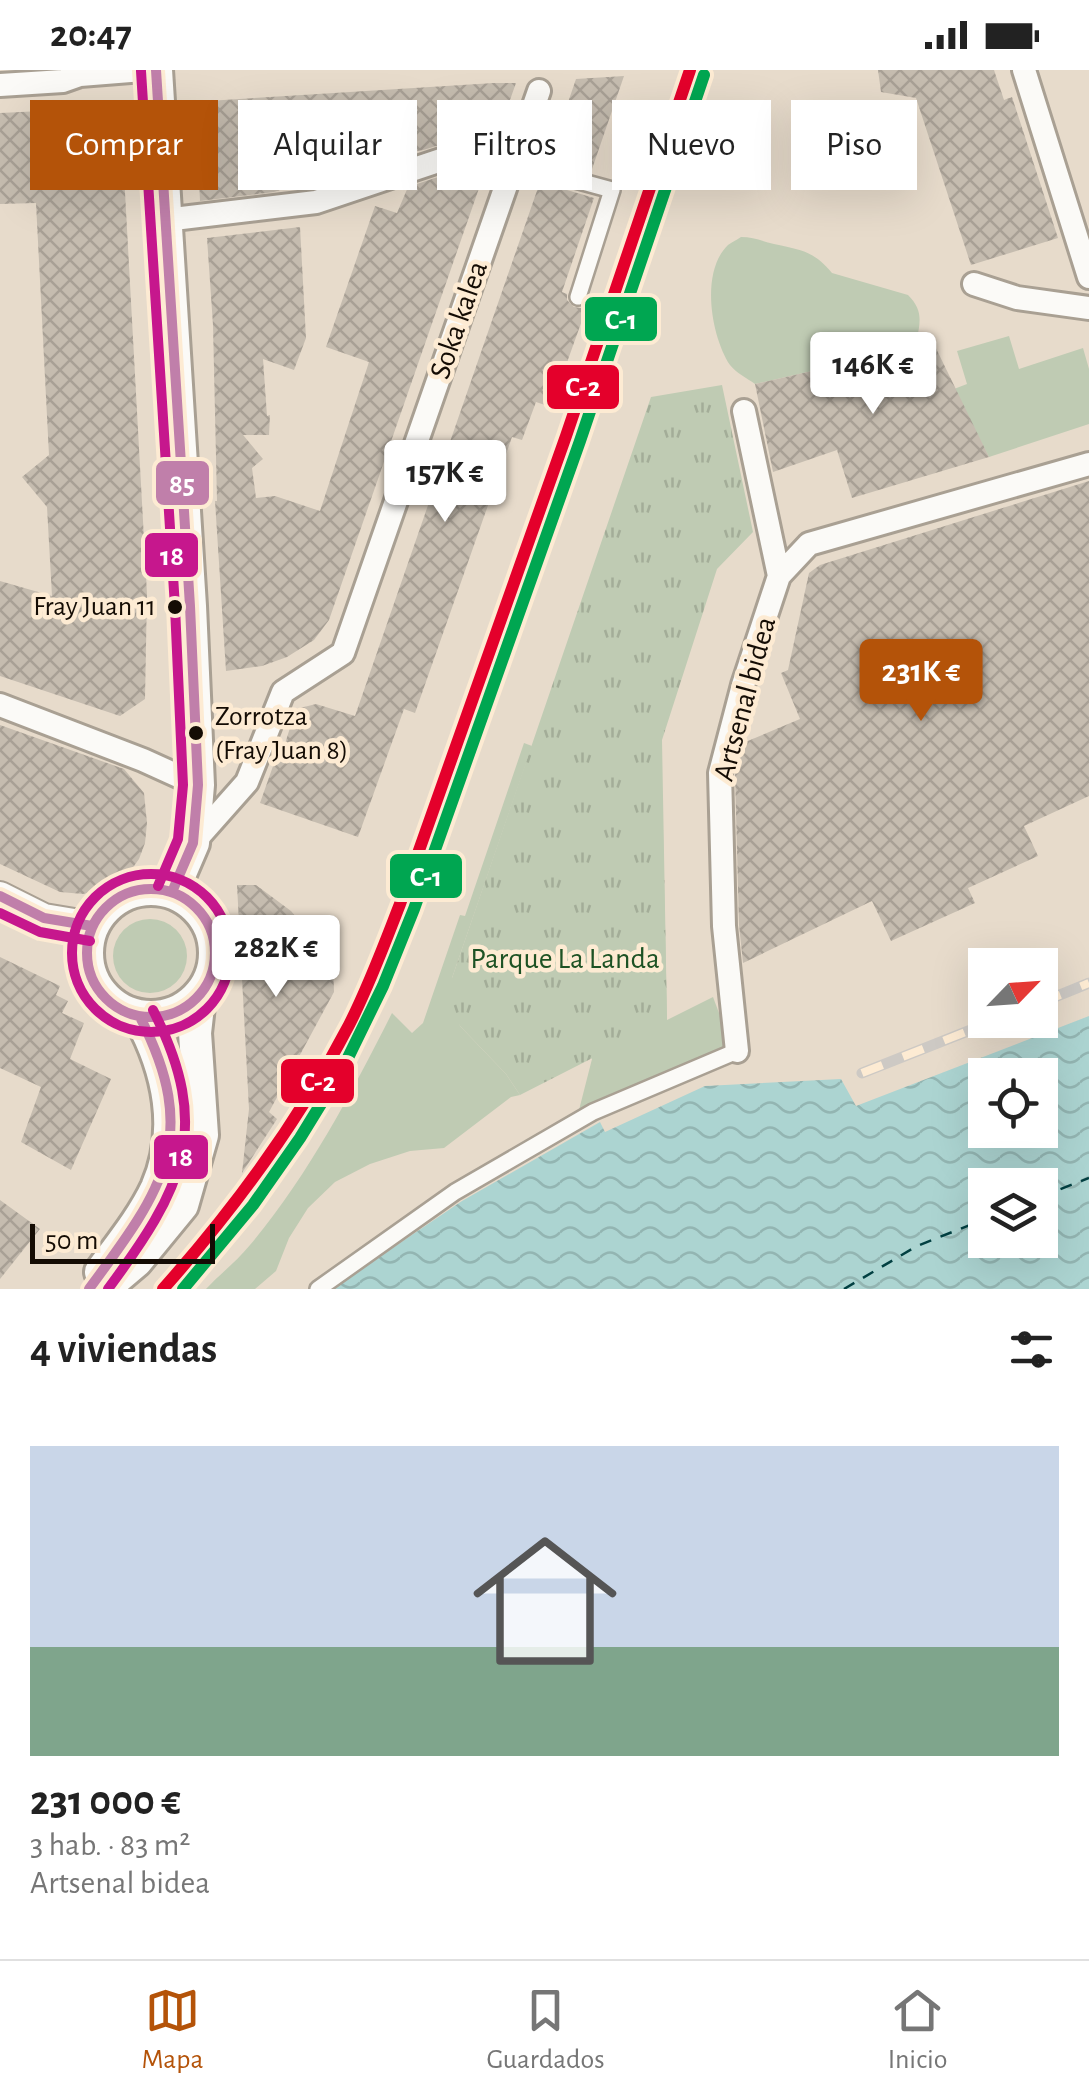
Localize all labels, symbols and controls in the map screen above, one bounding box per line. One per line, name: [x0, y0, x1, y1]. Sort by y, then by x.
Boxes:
text: 20:47: [50, 16, 132, 54]
chip: Comprar: [30, 100, 218, 190]
chip: Alquilar: [238, 100, 417, 190]
chip: Filtros: [437, 100, 592, 190]
chip: Nuevo: [612, 100, 771, 190]
chip: Piso: [791, 100, 917, 190]
street label: Soka kalea: [425, 257, 493, 383]
line badge: C-1: [583, 295, 659, 343]
text: C-1: [605, 307, 637, 335]
pin: 146K €: [792, 332, 954, 417]
text: 146K €: [832, 348, 914, 380]
line badge: C-2: [545, 363, 621, 411]
text: C-2: [565, 374, 601, 402]
pin: 157K €: [364, 440, 526, 525]
text: 157K €: [406, 456, 484, 488]
line badge: 85: [154, 459, 211, 507]
text: 85: [169, 471, 195, 499]
line badge: 18: [143, 531, 200, 579]
text: 18: [160, 543, 184, 571]
place label: Fray Juan 11: [33, 593, 156, 621]
marker: Fray Juan 11: [165, 597, 185, 617]
street label: Artsenal bidea: [709, 614, 781, 784]
pin: 231K €: [840, 639, 1002, 724]
text: 231K €: [882, 655, 960, 687]
place label: Zorrotza (Fray Juan 8): [215, 703, 348, 765]
marker: Zorrotza (Fray Juan 8): [186, 723, 206, 743]
line badge: C-1: [388, 852, 464, 900]
text: C-1: [410, 864, 442, 892]
pin: 282K €: [195, 915, 357, 1000]
text: 282K €: [234, 931, 318, 963]
park label: Parque La Landa: [470, 944, 660, 974]
north arrow: [968, 948, 1058, 1038]
map controls: [968, 948, 1058, 1258]
line badge: C-2: [279, 1057, 356, 1105]
button: locate: [968, 1058, 1058, 1148]
text: C-2: [300, 1069, 336, 1097]
line badge: 18: [152, 1133, 210, 1181]
text: 18: [169, 1144, 193, 1172]
button: layers: [968, 1168, 1058, 1258]
scale bar: [30, 1219, 215, 1264]
text: 50 m: [45, 1227, 99, 1255]
icon: filters: [1004, 1322, 1059, 1377]
text: 4 viviendas: [30, 1328, 217, 1370]
icon: home: [455, 1511, 635, 1691]
text: 231 000 €: [30, 1780, 181, 1822]
text: 3 hab. · 83 m²: [30, 1829, 190, 1861]
text: Artsenal bidea: [30, 1867, 210, 1899]
tab: Mapa: [142, 1983, 203, 2077]
tab: Guardados: [486, 1983, 605, 2077]
tab: Inicio: [888, 1983, 947, 2077]

